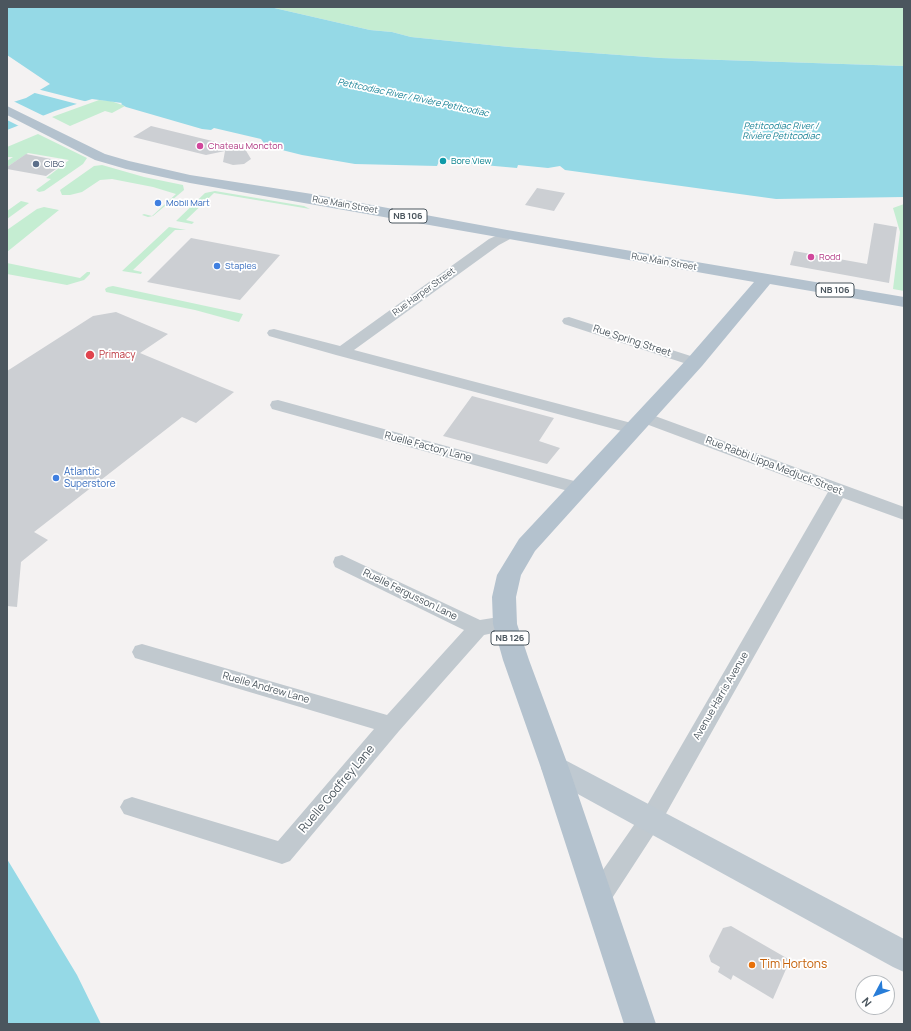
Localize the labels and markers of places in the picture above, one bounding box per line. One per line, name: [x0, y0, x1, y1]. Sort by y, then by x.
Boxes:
marker: Chateau Moncton: [195, 141, 205, 151]
place label: Chateau Moncton: [208, 141, 283, 151]
marker: Bore View: [438, 156, 448, 166]
place label: Bore View: [451, 156, 491, 166]
marker: CIBC: [31, 159, 41, 169]
place label: CIBC: [44, 159, 64, 169]
marker: Mobil Mart: [153, 198, 163, 208]
place label: Mobil Mart: [166, 198, 210, 208]
marker: Rodd: [806, 252, 816, 262]
place label: Rodd: [819, 252, 841, 262]
marker: Staples: [212, 261, 222, 271]
place label: Staples: [225, 261, 257, 271]
marker: Primacy: [84, 349, 96, 361]
place label: Primacy: [99, 349, 136, 361]
place label: Atlantic Superstore: [64, 466, 116, 490]
marker: Atlantic Superstore: [51, 473, 61, 483]
place label: Tim Hortons: [760, 958, 827, 972]
marker: Tim Hortons: [747, 960, 757, 970]

